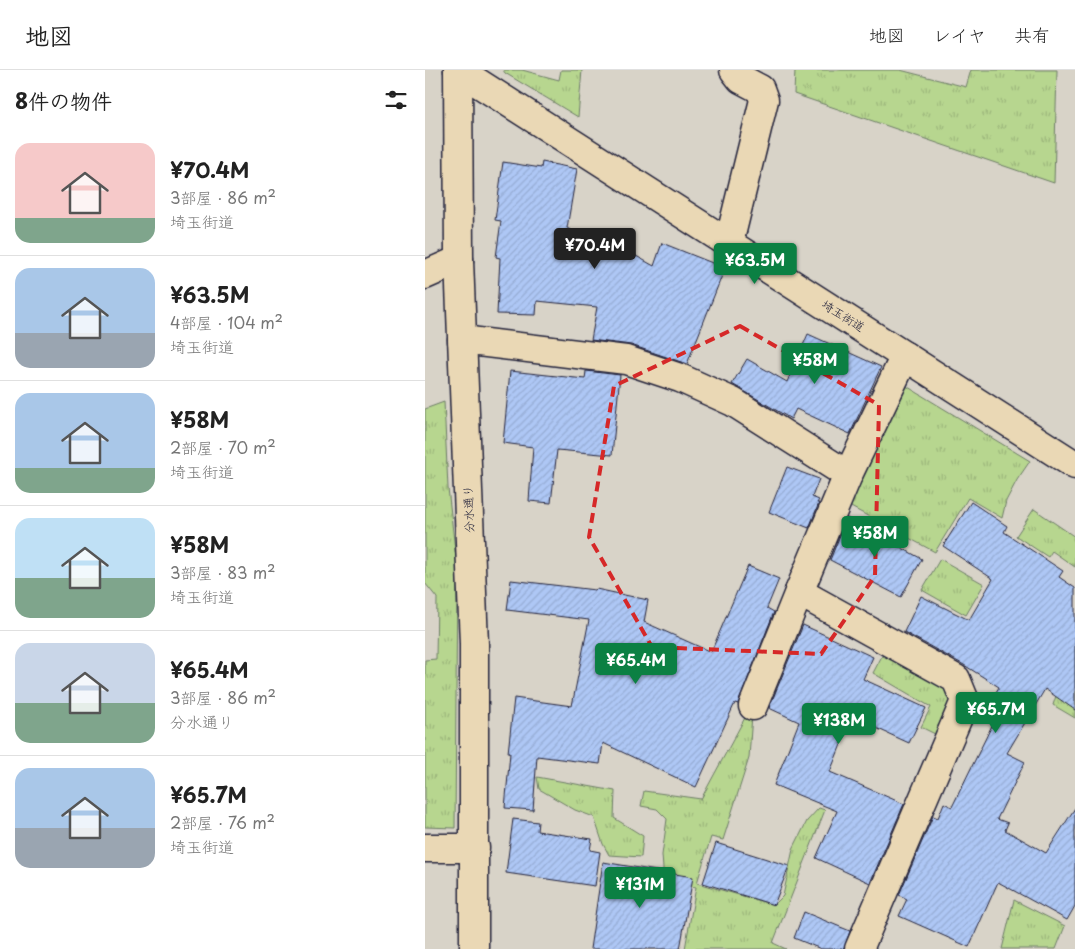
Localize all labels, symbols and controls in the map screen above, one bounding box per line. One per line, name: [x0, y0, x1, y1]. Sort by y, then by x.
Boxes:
text: 地図: [25, 17, 73, 53]
text: 地図: [869, 21, 905, 48]
text: レイヤ: [933, 21, 986, 48]
text: 共有: [1014, 21, 1050, 48]
text: 8件の物件: [15, 84, 112, 116]
icon: filters: [382, 86, 410, 114]
text: ¥70.4M: [170, 153, 249, 185]
icon: home: [55, 163, 115, 223]
text: 3部屋 · 86 m²: [170, 185, 276, 209]
text: 埼玉街道: [170, 209, 234, 233]
pin: ¥70.4M: [554, 228, 636, 270]
text: ¥70.4M: [565, 232, 625, 256]
pin: ¥63.5M: [714, 242, 796, 285]
text: ¥63.5M: [725, 247, 785, 271]
text: ¥63.5M: [170, 278, 249, 310]
icon: home: [55, 288, 115, 348]
street label: 埼玉街道: [818, 295, 869, 336]
text: 4部屋 · 104 m²: [170, 310, 283, 334]
text: 埼玉街道: [170, 334, 234, 358]
pin: ¥58M: [785, 342, 845, 385]
text: ¥58M: [792, 347, 838, 371]
text: ¥58M: [170, 403, 229, 435]
icon: home: [55, 413, 115, 473]
text: 2部屋 · 70 m²: [170, 435, 276, 459]
text: 埼玉街道: [170, 459, 234, 483]
street label: 分水通り: [458, 485, 478, 533]
pin: ¥58M: [845, 516, 905, 558]
text: ¥58M: [852, 520, 898, 544]
text: ¥58M: [170, 528, 229, 560]
icon: home: [55, 538, 115, 598]
text: 3部屋 · 83 m²: [170, 560, 276, 584]
text: 埼玉街道: [170, 584, 234, 608]
pin: ¥65.4M: [595, 642, 677, 685]
text: ¥65.4M: [606, 647, 666, 671]
text: ¥65.4M: [170, 653, 249, 685]
icon: home: [55, 663, 115, 723]
text: 3部屋 · 86 m²: [170, 685, 276, 709]
pin: ¥65.7M: [955, 692, 1037, 734]
text: ¥65.7M: [967, 696, 1025, 720]
pin: ¥138M: [804, 702, 874, 745]
text: ¥138M: [813, 707, 865, 731]
text: 分水通り: [170, 709, 234, 733]
text: ¥65.7M: [170, 778, 247, 810]
icon: home: [55, 788, 115, 848]
text: 2部屋 · 76 m²: [170, 810, 275, 834]
text: 埼玉街道: [170, 834, 234, 858]
pin: ¥131M: [605, 866, 675, 909]
text: ¥131M: [616, 871, 664, 895]

